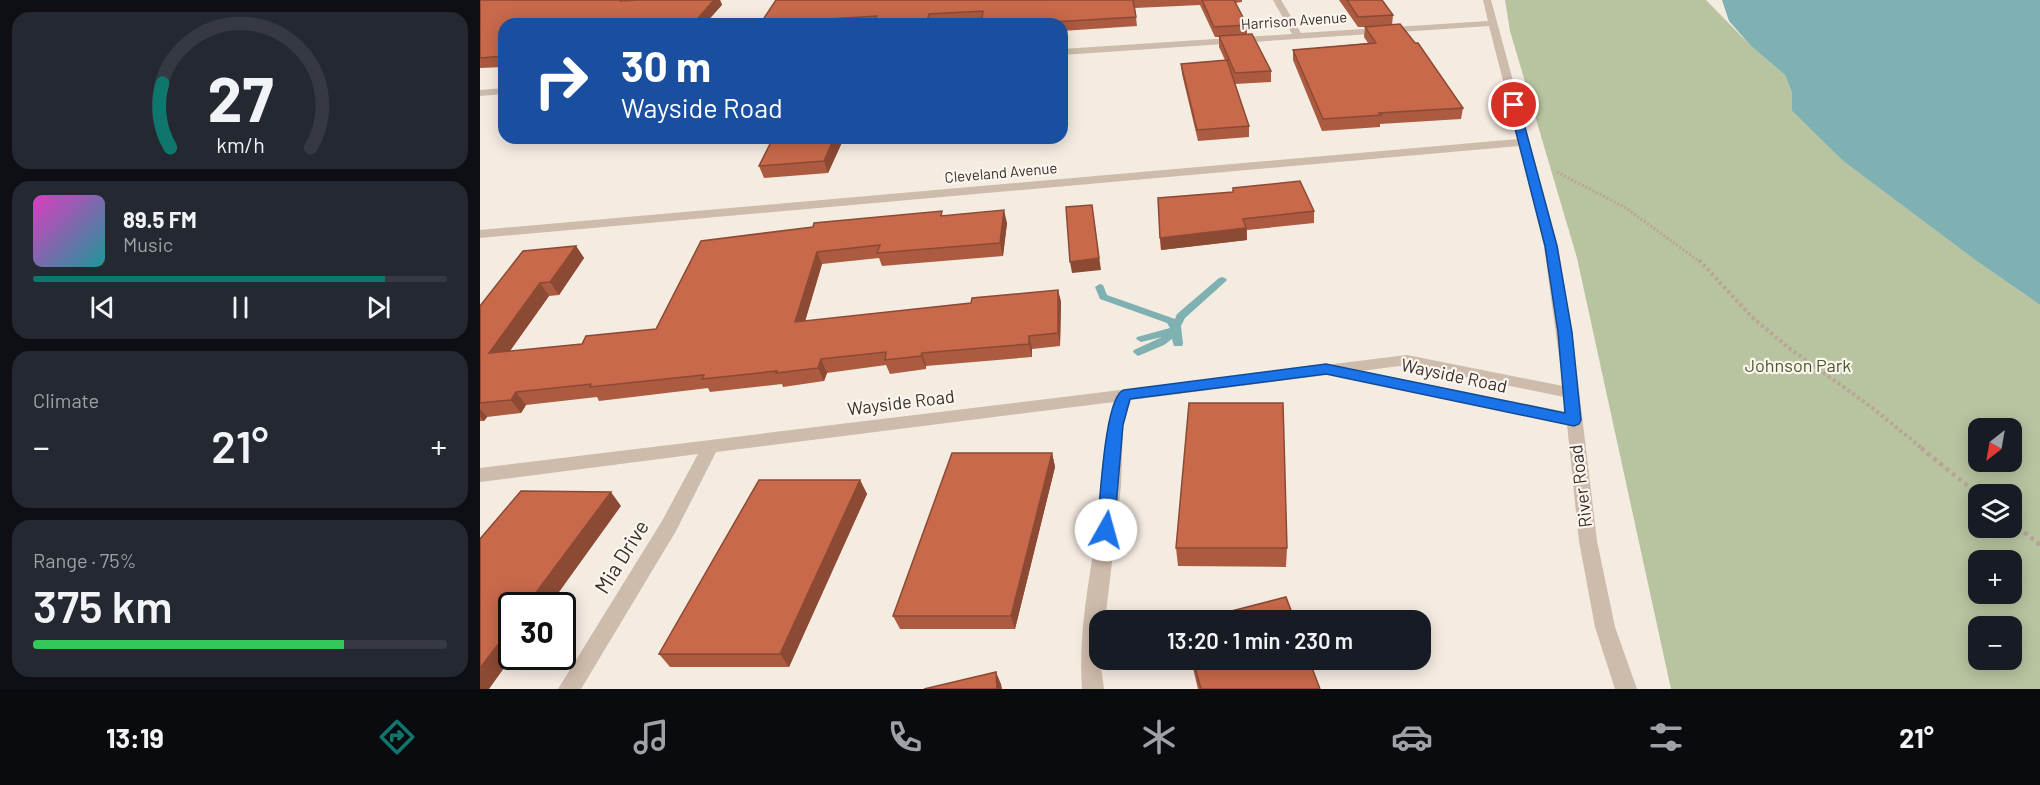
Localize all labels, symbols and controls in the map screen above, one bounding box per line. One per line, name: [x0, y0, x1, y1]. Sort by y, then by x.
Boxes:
street label: Harrison Avenue: [1240, 7, 1348, 33]
text: 30 m: [621, 40, 711, 90]
icon: right: [522, 42, 600, 120]
text: 27: [207, 60, 273, 134]
pin: [1488, 79, 1539, 130]
icon: arrive: [1497, 88, 1530, 121]
text: Wayside Road: [621, 91, 783, 123]
text: km/h: [216, 132, 264, 157]
street label: Cleveland Avenue: [944, 158, 1058, 186]
text: 89.5 FM: [123, 206, 197, 232]
text: Music: [123, 232, 173, 256]
icon: previous: [86, 291, 119, 324]
icon: pause: [224, 291, 257, 324]
icon: next: [362, 291, 395, 324]
street label: Wayside Road: [1399, 353, 1509, 397]
park label: Johnson Park: [1745, 354, 1851, 376]
street label: Wayside Road: [846, 385, 956, 419]
text: Climate: [33, 388, 99, 412]
text: 21°: [211, 418, 269, 472]
north arrow: [1968, 418, 2022, 472]
map controls: [1968, 418, 2022, 670]
text: −: [33, 426, 50, 466]
text: +: [430, 426, 447, 466]
street label: River Road: [1564, 443, 1596, 529]
button: layers: [1968, 484, 2022, 538]
position arrow: [1074, 498, 1138, 562]
street label: Mia Drive: [588, 515, 653, 598]
text: Range · 75%: [33, 548, 137, 572]
button: +: [1968, 550, 2022, 604]
text: 375 km: [33, 578, 173, 632]
speed limit sign: 30: [498, 592, 576, 670]
button: −: [1968, 616, 2022, 670]
text: 13:20 · 1 min · 230 m: [1167, 627, 1353, 653]
icon: directions: [376, 716, 418, 758]
icon: music: [630, 716, 672, 758]
icon: phone: [884, 716, 926, 758]
icon: climate: [1138, 716, 1180, 758]
icon: car: [1391, 716, 1433, 758]
icon: filters: [1645, 716, 1687, 758]
text: 13:19: [106, 721, 164, 753]
text: 21°: [1899, 721, 1934, 753]

